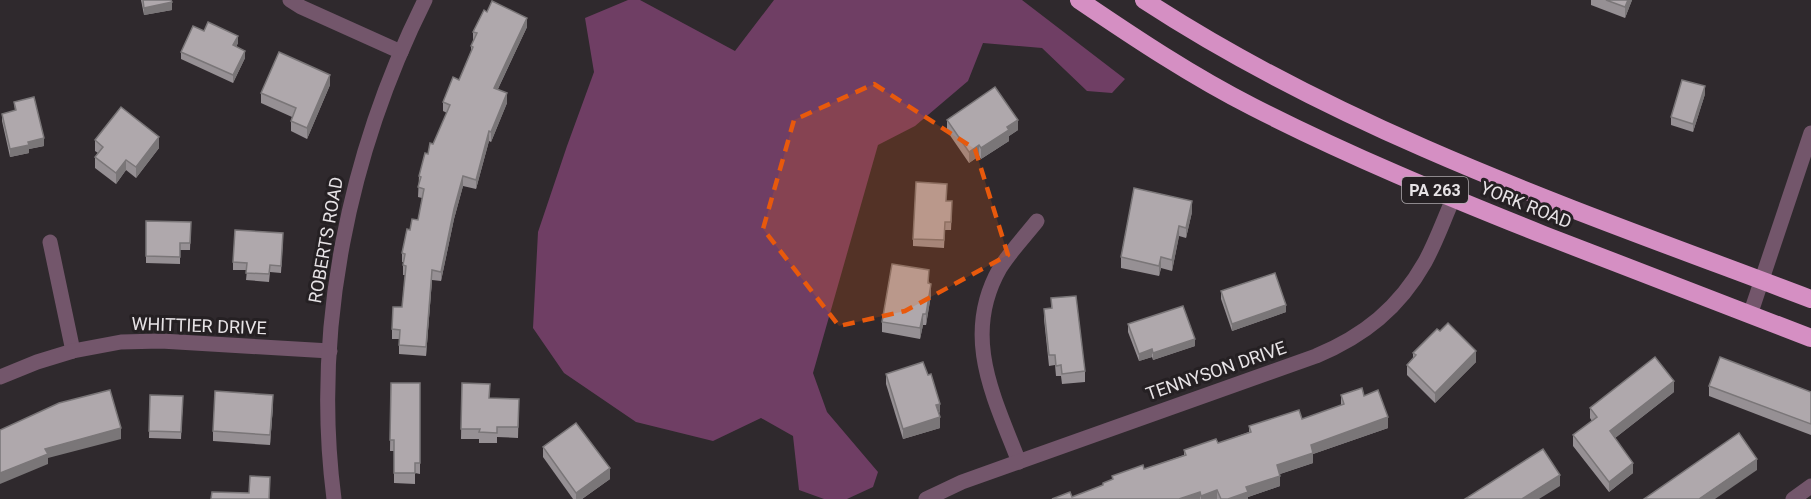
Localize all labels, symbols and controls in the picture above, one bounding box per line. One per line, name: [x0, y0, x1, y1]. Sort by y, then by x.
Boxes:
street label: ROBERTS ROAD: [304, 175, 347, 305]
road number: PA 263: [1402, 177, 1468, 203]
street label: YORK ROAD: [1477, 177, 1575, 232]
street label: WHITTIER DRIVE: [131, 313, 267, 338]
street label: TENNYSON DRIVE: [1143, 337, 1289, 404]

